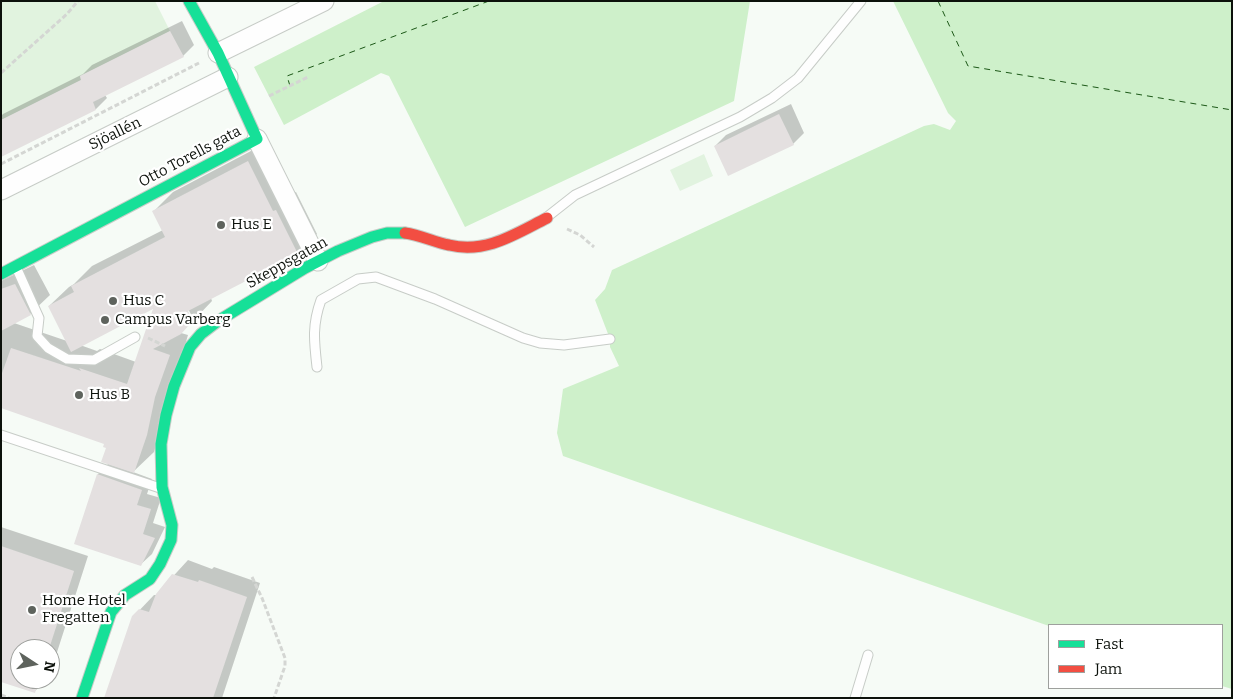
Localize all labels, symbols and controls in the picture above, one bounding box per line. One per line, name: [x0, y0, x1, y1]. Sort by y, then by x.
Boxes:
street label: Sjöallén: [86, 114, 144, 154]
street label: Otto Torells gata: [136, 122, 244, 192]
place label: Hus E: [231, 216, 272, 234]
marker: Hus E: [215, 219, 227, 231]
street label: Skeppsgatan: [243, 233, 331, 293]
place label: Hus C: [123, 292, 164, 310]
marker: Hus C: [107, 295, 119, 307]
place label: Campus Varberg: [115, 311, 231, 329]
marker: Campus Varberg: [99, 314, 111, 326]
place label: Hus B: [89, 386, 130, 404]
marker: Hus B: [73, 389, 85, 401]
place label: Home Hotel Fregatten: [42, 592, 126, 627]
marker: Home Hotel Fregatten: [26, 604, 38, 616]
legend: [1048, 624, 1223, 689]
text: Fast: [1095, 635, 1124, 653]
north arrow: [10, 639, 60, 689]
text: N: [40, 660, 59, 674]
text: Jam: [1095, 660, 1122, 678]

